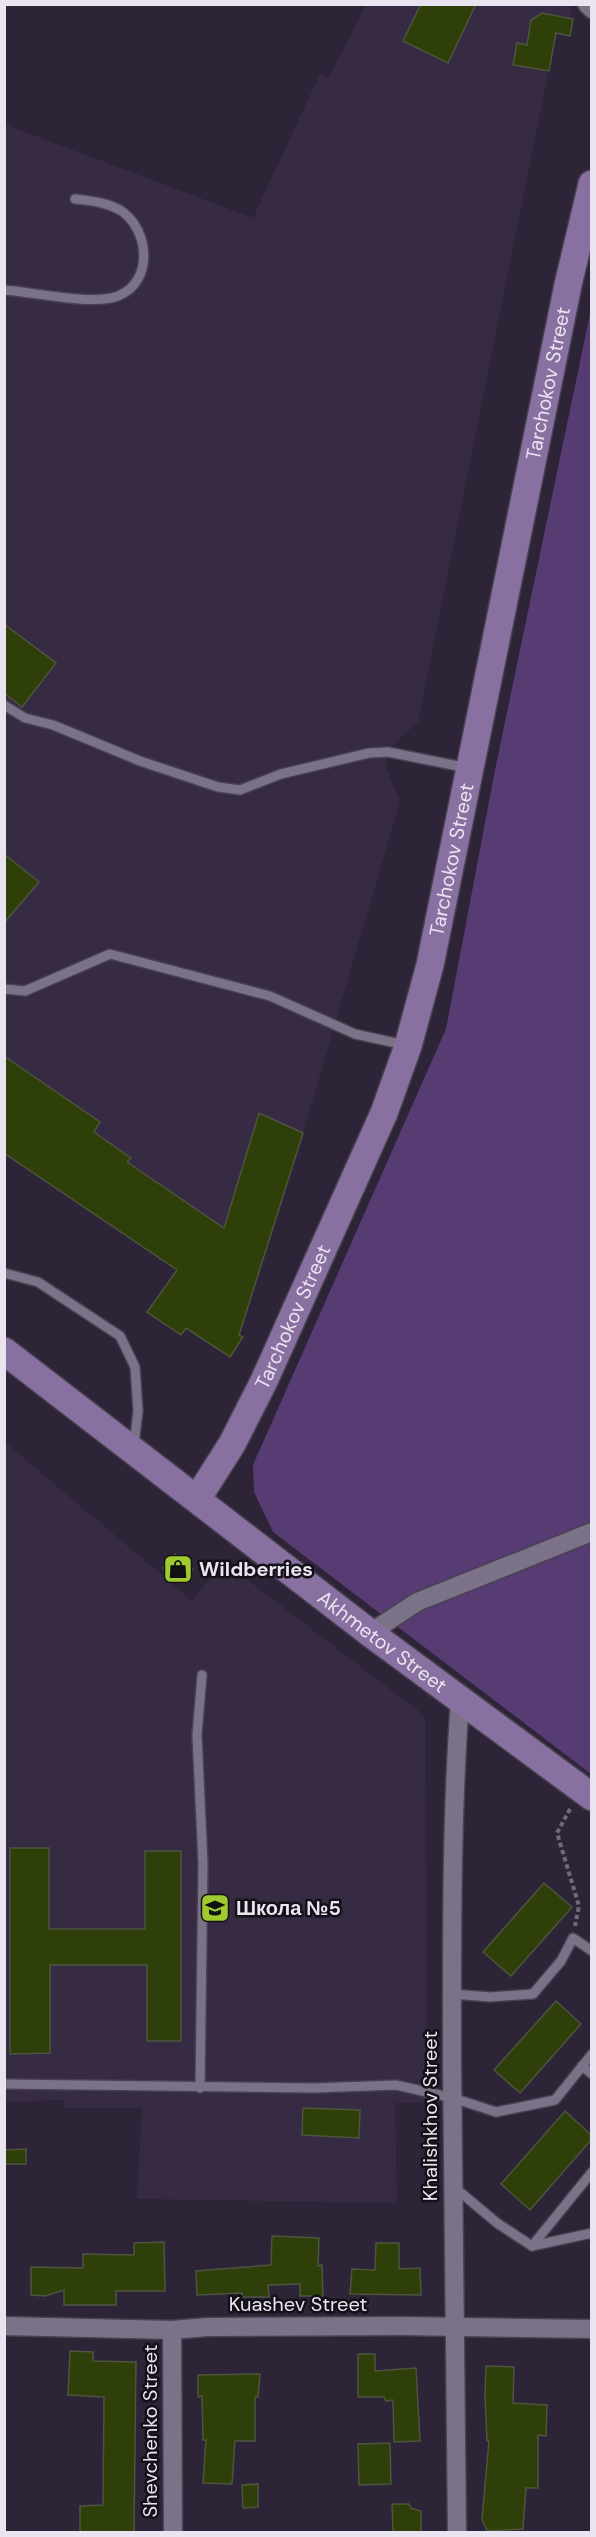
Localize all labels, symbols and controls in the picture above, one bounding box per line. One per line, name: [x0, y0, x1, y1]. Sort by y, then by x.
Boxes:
street label: Tarchokov Street: [520, 304, 576, 462]
street label: Tarchokov Street: [423, 781, 480, 939]
street label: Tarchokov Street: [249, 1240, 336, 1394]
shop icon: Wildberries: [162, 1553, 194, 1585]
place label: Wildberries: [199, 1556, 313, 1582]
street label: Akhmetov Street: [312, 1584, 452, 1699]
school or university icon: Школа №5: [199, 1892, 231, 1924]
place label: Школа №5: [236, 1895, 341, 1921]
street label: Khalishkhov Street: [417, 2031, 443, 2201]
street label: Kuashev Street: [229, 2291, 368, 2317]
street label: Shevchenko Street: [137, 2344, 163, 2518]

